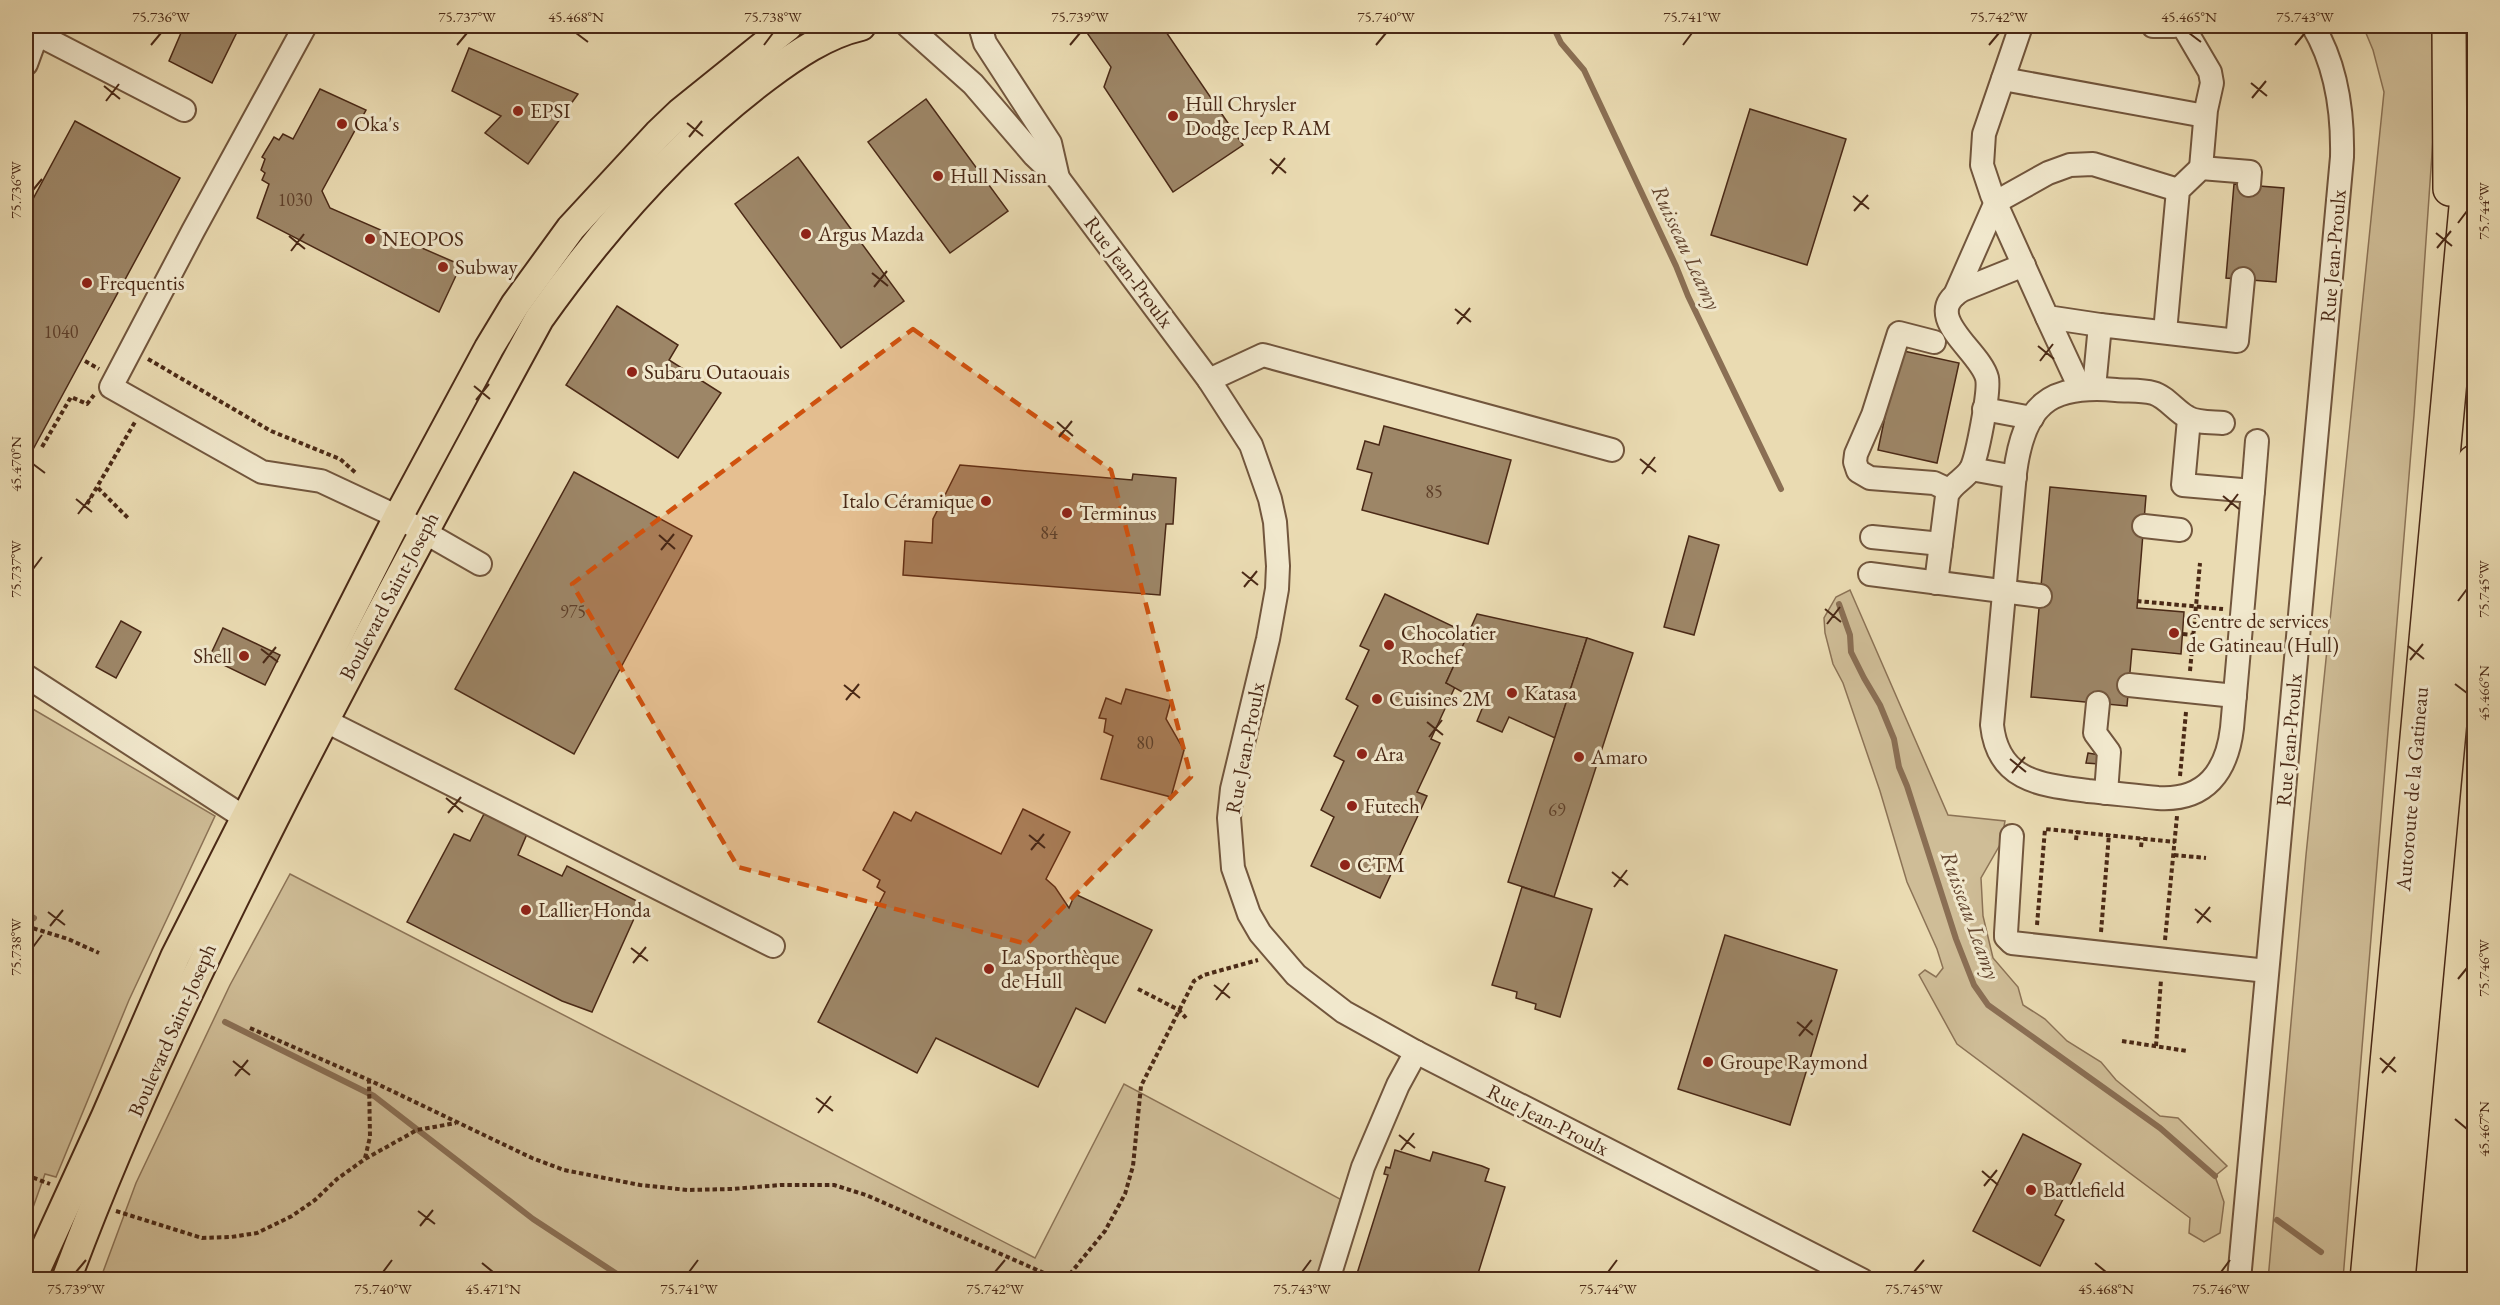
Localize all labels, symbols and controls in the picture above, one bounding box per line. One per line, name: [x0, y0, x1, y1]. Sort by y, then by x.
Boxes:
text: 75.736°W: [132, 7, 190, 26]
text: 75.737°W: [438, 7, 496, 26]
text: 45.468°N: [548, 7, 604, 26]
text: 75.738°W: [744, 7, 802, 26]
text: 75.739°W: [1051, 7, 1109, 26]
text: 75.740°W: [1357, 7, 1415, 26]
text: 75.741°W: [1663, 7, 1721, 26]
text: 75.742°W: [1970, 7, 2028, 26]
text: 45.465°N: [2161, 7, 2217, 26]
text: 75.743°W: [2276, 7, 2334, 26]
place label: Hull Chrysler Dodge Jeep RAM: [1185, 90, 1331, 141]
place label: EPSI: [530, 97, 570, 124]
marker: EPSI: [511, 104, 525, 118]
marker: Hull Chrysler Dodge Jeep RAM: [1166, 109, 1180, 123]
place label: Oka's: [354, 110, 399, 137]
marker: Oka's: [335, 117, 349, 131]
text: 75.736°W: [6, 161, 25, 219]
place label: Hull Nissan: [950, 162, 1047, 189]
marker: Hull Nissan: [931, 169, 945, 183]
water label: Ruisseau Leamy: [1645, 180, 1728, 315]
text: 75.744°W: [2474, 182, 2493, 240]
house number: 1030: [278, 188, 313, 211]
street label: Rue Jean-Proulx: [2313, 188, 2352, 323]
street label: Rue Jean-Proulx: [1079, 210, 1180, 333]
place label: Argus Mazda: [817, 220, 925, 247]
place label: NEOPOS: [382, 225, 464, 252]
marker: Argus Mazda: [799, 227, 813, 241]
marker: NEOPOS: [363, 232, 377, 246]
place label: Subway: [455, 253, 519, 280]
marker: Subway: [436, 260, 450, 274]
place label: Frequentis: [99, 269, 185, 296]
marker: Frequentis: [80, 276, 94, 290]
house number: 1040: [44, 320, 79, 343]
place label: Subaru Outaouais: [644, 358, 790, 385]
marker: Subaru Outaouais: [625, 365, 639, 379]
text: 45.470°N: [6, 436, 25, 492]
house number: 85: [1425, 480, 1443, 503]
place label: Italo Céramique: [842, 487, 974, 514]
marker: Italo Céramique: [979, 494, 993, 508]
place label: Terminus: [1079, 499, 1157, 526]
marker: Terminus: [1060, 506, 1074, 520]
street label: Boulevard Saint-Joseph: [333, 507, 444, 685]
house number: 84: [1040, 521, 1058, 544]
text: 75.737°W: [6, 540, 25, 598]
text: 75.745°W: [2474, 560, 2493, 618]
house number: 975: [560, 600, 586, 623]
place label: Centre de services de Gatineau (Hull): [2186, 607, 2339, 658]
place label: Chocolatier Rochef: [1401, 619, 1496, 670]
marker: Centre de services de Gatineau (Hull): [2167, 626, 2181, 640]
marker: Chocolatier Rochef: [1382, 638, 1396, 652]
place label: Shell: [193, 642, 232, 669]
marker: Shell: [237, 649, 251, 663]
text: 45.466°N: [2474, 665, 2493, 721]
street label: Rue Jean-Proulx: [2269, 672, 2308, 807]
place label: Katasa: [1524, 679, 1577, 706]
street label: Rue Jean-Proulx: [1219, 680, 1270, 816]
place label: Cuisines 2M: [1389, 685, 1491, 712]
marker: Katasa: [1505, 686, 1519, 700]
street label: Autoroute de la Gatineau: [2389, 686, 2434, 893]
marker: Cuisines 2M: [1370, 692, 1384, 706]
house number: 80: [1136, 731, 1154, 754]
place label: Ara: [1373, 740, 1405, 767]
place label: Amaro: [1590, 743, 1648, 770]
marker: Ara: [1355, 747, 1369, 761]
marker: Amaro: [1572, 750, 1586, 764]
place label: Futech: [1364, 792, 1420, 819]
house number: 69: [1548, 798, 1566, 821]
marker: Futech: [1345, 799, 1359, 813]
water label: Ruisseau Leamy: [1934, 847, 2007, 984]
place label: CTM: [1357, 851, 1405, 878]
marker: CTM: [1338, 858, 1352, 872]
place label: Lallier Honda: [538, 896, 651, 923]
marker: Lallier Honda: [519, 903, 533, 917]
text: 75.738°W: [6, 918, 25, 976]
street label: Boulevard Saint-Joseph: [121, 939, 222, 1121]
text: 75.746°W: [2474, 939, 2493, 997]
place label: La Sporthèque de Hull: [1001, 943, 1120, 994]
marker: La Sporthèque de Hull: [982, 962, 996, 976]
place label: Groupe Raymond: [1720, 1048, 1868, 1075]
marker: Groupe Raymond: [1701, 1055, 1715, 1069]
street label: Rue Jean-Proulx: [1483, 1077, 1614, 1162]
text: 45.467°N: [2474, 1101, 2493, 1157]
place label: Battlefield: [2043, 1176, 2125, 1203]
marker: Battlefield: [2024, 1183, 2038, 1197]
text: 75.739°W: [47, 1279, 105, 1298]
text: 75.740°W: [354, 1279, 412, 1298]
text: 45.471°N: [465, 1279, 521, 1298]
text: 75.741°W: [660, 1279, 718, 1298]
text: 75.742°W: [966, 1279, 1024, 1298]
text: 75.743°W: [1273, 1279, 1331, 1298]
text: 75.744°W: [1579, 1279, 1637, 1298]
text: 75.745°W: [1885, 1279, 1943, 1298]
text: 45.468°N: [2078, 1279, 2134, 1298]
text: 75.746°W: [2192, 1279, 2250, 1298]

